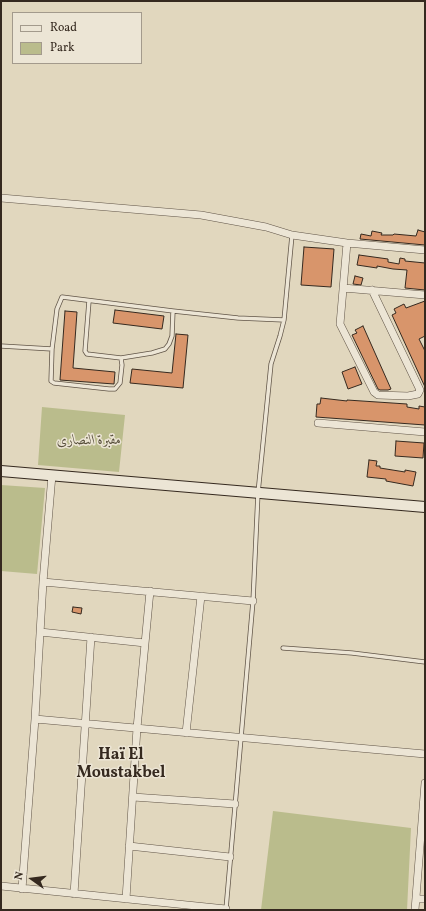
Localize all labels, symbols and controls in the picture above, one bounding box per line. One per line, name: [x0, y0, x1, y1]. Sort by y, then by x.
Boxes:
legend: [12, 12, 142, 64]
text: Road: [50, 20, 77, 36]
text: Park: [50, 40, 75, 56]
park label: مقبرة النصارى: [57, 433, 121, 449]
district label: Haï El Moustakbel: [77, 746, 165, 784]
north arrow: [12, 859, 52, 899]
text: N: [12, 870, 28, 882]

